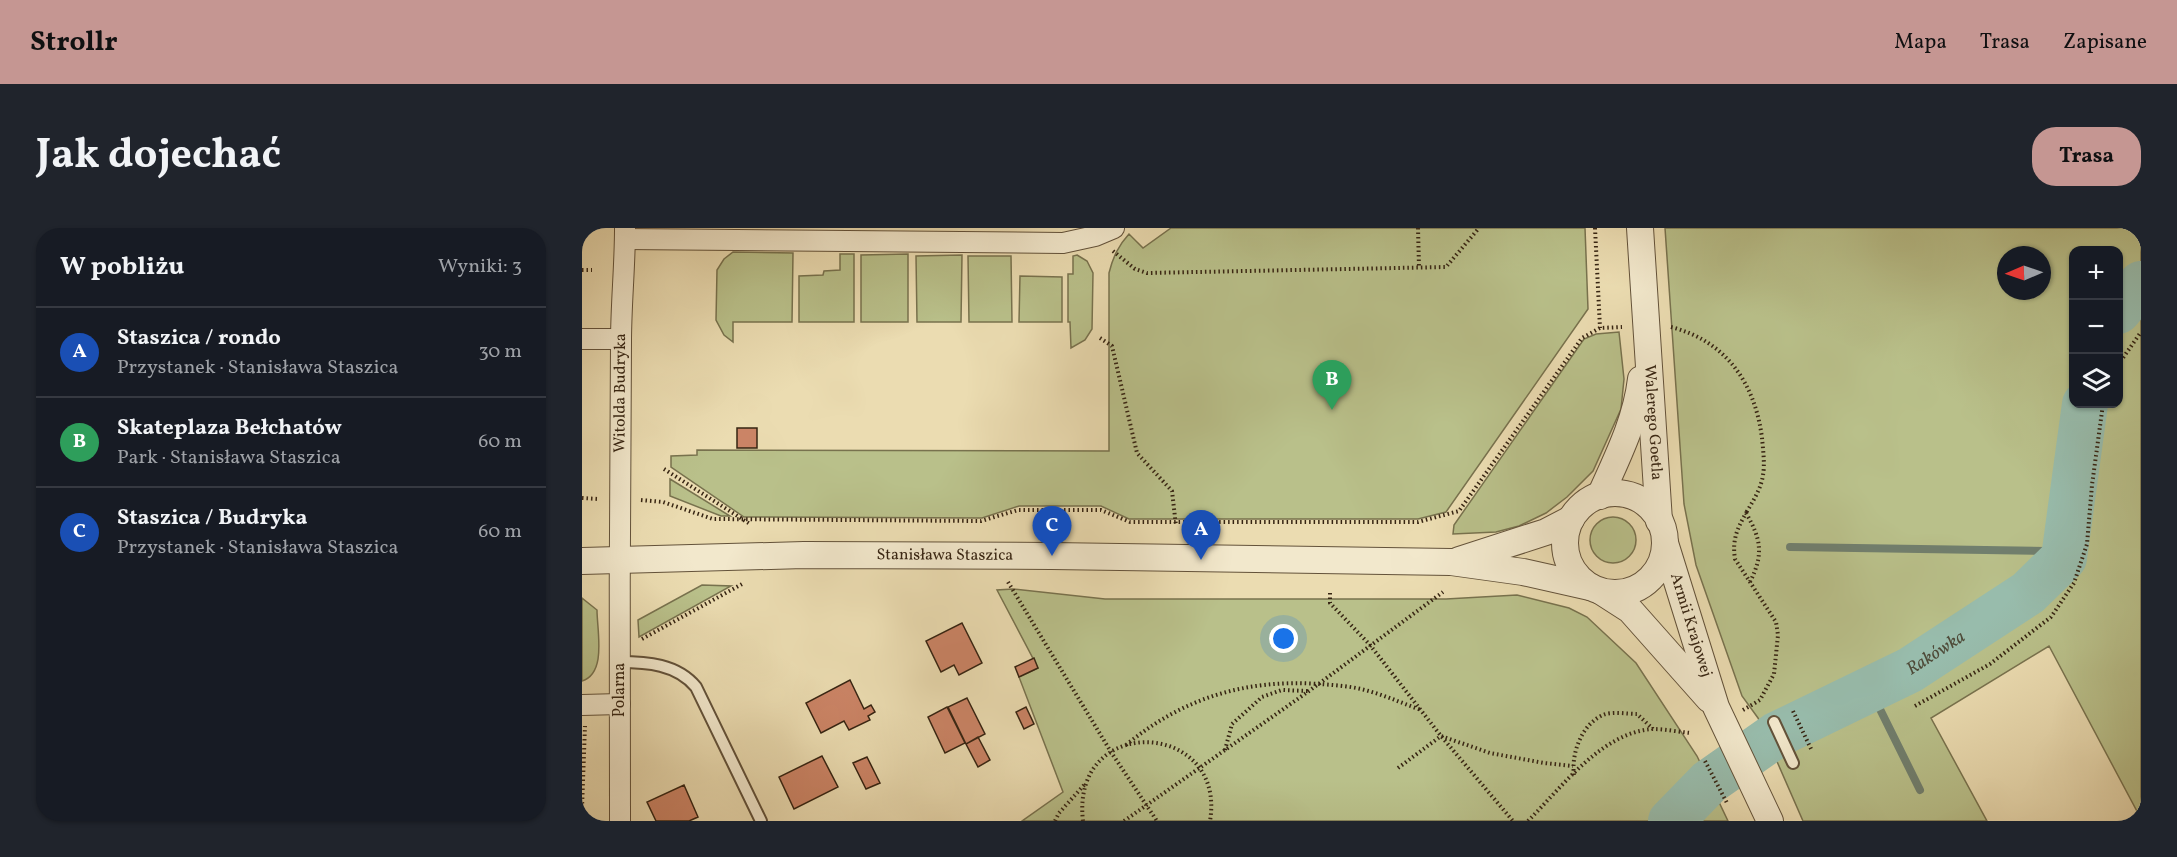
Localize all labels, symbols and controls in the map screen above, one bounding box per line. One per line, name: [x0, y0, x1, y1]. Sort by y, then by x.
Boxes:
text: Strollr: [30, 23, 118, 62]
text: Mapa: [1894, 28, 1947, 57]
text: Trasa: [1980, 28, 2030, 57]
text: Zapisane: [2063, 28, 2147, 57]
text: Jak dojechać: [36, 127, 281, 186]
button: Trasa: [2032, 127, 2141, 186]
north arrow: [1997, 246, 2051, 300]
map controls: [2069, 246, 2123, 408]
button: +: [2069, 246, 2123, 300]
text: W pobliżu: [60, 249, 184, 285]
text: Wyniki: 3: [438, 253, 522, 281]
button: −: [2069, 300, 2123, 354]
text: Staszica / rondo: [117, 323, 281, 354]
street label: Witolda Budryka: [609, 333, 632, 453]
text: A: [72, 338, 87, 366]
text: 30 m: [478, 338, 522, 366]
text: Przystanek · Stanisława Staszica: [117, 354, 398, 382]
button: layers: [2069, 354, 2123, 408]
pin: B: [1312, 360, 1352, 410]
street label: Walerego Goetla: [1638, 364, 1667, 481]
text: Skateplaza Bełchatów: [117, 413, 342, 444]
text: B: [73, 428, 86, 456]
text: 60 m: [478, 428, 522, 456]
text: Park · Stanisława Staszica: [117, 444, 341, 472]
text: Staszica / Budryka: [117, 503, 308, 534]
pin: C: [1032, 506, 1072, 556]
pin: A: [1182, 510, 1220, 560]
text: C: [73, 518, 86, 546]
text: 60 m: [478, 518, 522, 546]
text: Przystanek · Stanisława Staszica: [117, 534, 398, 562]
street label: Stanisława Staszica: [876, 544, 1013, 567]
street label: Armii Krajowej: [1664, 570, 1717, 680]
your location: [1269, 624, 1298, 653]
water label: Rakówka: [1901, 625, 1970, 682]
street label: Polarna: [609, 663, 631, 717]

